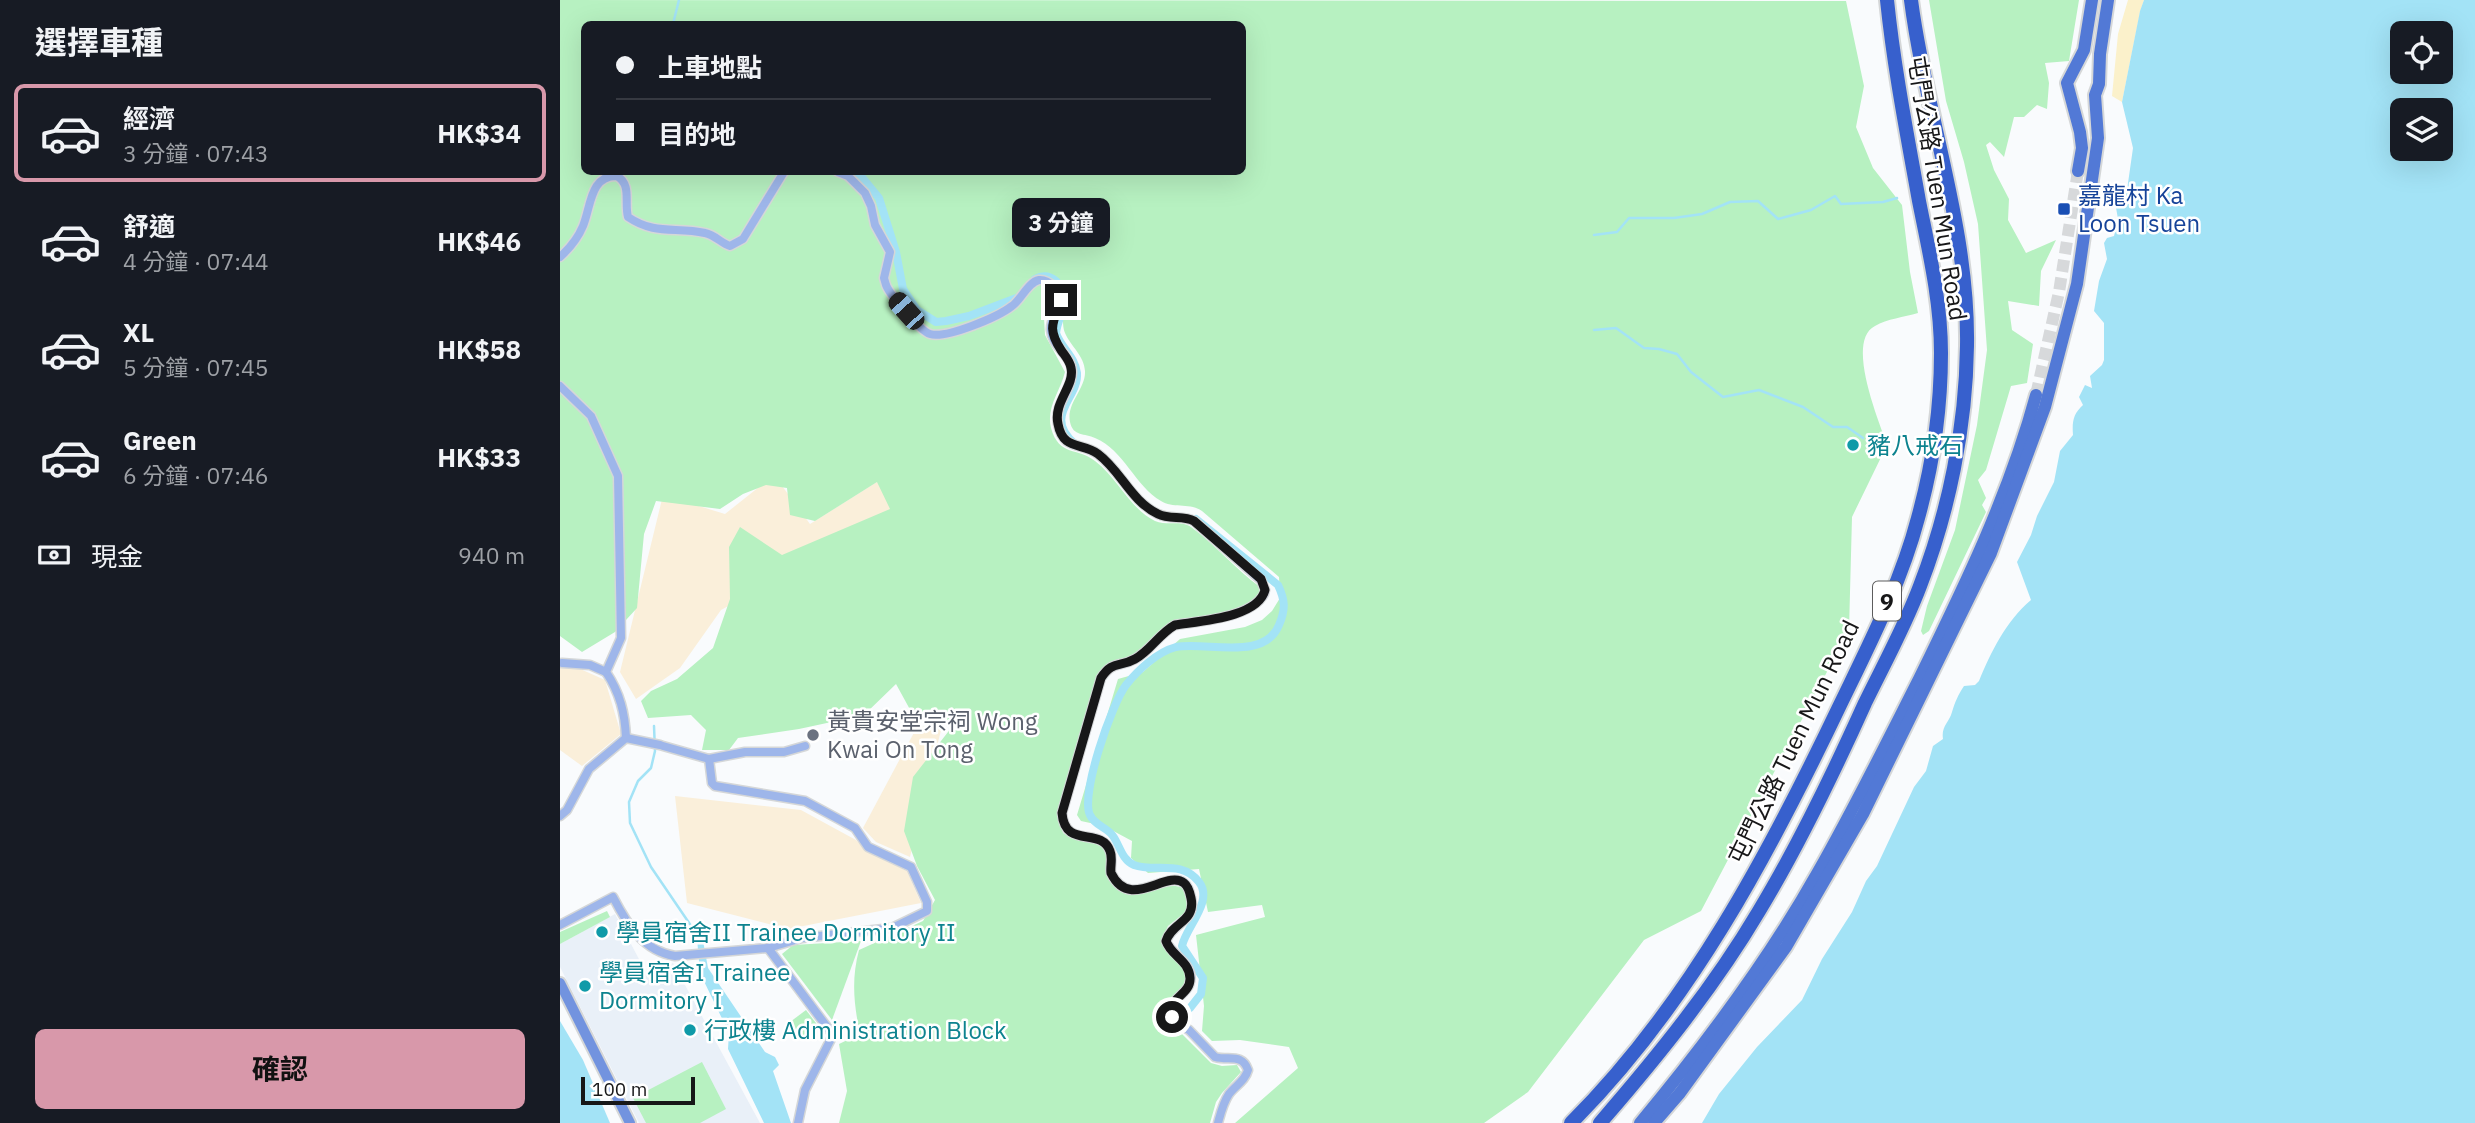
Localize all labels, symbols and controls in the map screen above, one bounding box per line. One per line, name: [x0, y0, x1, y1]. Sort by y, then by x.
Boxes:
text: 選擇車種: [35, 21, 163, 63]
map controls: [2390, 21, 2453, 161]
button: locate: [2390, 21, 2453, 84]
text: 上車地點: [658, 50, 762, 84]
street label: 屯門公路 Tuen Mun Road: [1901, 53, 1975, 323]
button: layers: [2390, 98, 2453, 161]
text: 經濟: [123, 101, 175, 135]
icon: car: [39, 102, 102, 165]
text: HK$34: [437, 116, 521, 150]
text: 目的地: [658, 117, 736, 151]
text: 3 分鐘 · 07:43: [123, 138, 269, 168]
place label: 嘉龍村 Ka Loon Tsuen: [2078, 179, 2200, 239]
callout: 3 分鐘: [1012, 198, 1110, 247]
marker: 嘉龍村 Ka Loon Tsuen: [2056, 201, 2072, 217]
text: 3 分鐘: [1028, 207, 1094, 237]
text: 舒適: [123, 209, 175, 243]
icon: car: [39, 210, 102, 273]
text: HK$46: [437, 224, 521, 258]
text: 4 分鐘 · 07:44: [123, 246, 269, 276]
route end: [1045, 284, 1077, 316]
car: [885, 288, 928, 334]
text: XL: [123, 315, 154, 349]
icon: car: [39, 318, 102, 381]
text: HK$58: [437, 332, 521, 366]
text: 5 分鐘 · 07:45: [123, 352, 269, 382]
text: Green: [123, 423, 197, 457]
icon: car: [39, 426, 102, 489]
place label: 豬八戒石: [1867, 429, 1963, 461]
marker: 豬八戒石: [1845, 437, 1861, 453]
text: HK$33: [437, 440, 521, 474]
text: 6 分鐘 · 07:46: [123, 460, 269, 490]
icon: cash: [35, 536, 73, 574]
text: 現金: [91, 539, 143, 573]
text: 940 m: [458, 540, 525, 570]
road number: 9: [1873, 582, 1901, 621]
street label: 屯門公路 Tuen Mun Road: [1720, 615, 1866, 869]
place label: 黃貴安堂宗祠 Wong Kwai On Tong: [827, 705, 1038, 765]
marker: 黃貴安堂宗祠 Wong Kwai On Tong: [805, 727, 821, 743]
place label: 學員宿舍II Trainee Dormitory II: [616, 916, 956, 948]
marker: 學員宿舍II Trainee Dormitory II: [594, 924, 610, 940]
place label: 學員宿舍I Trainee Dormitory I: [599, 956, 790, 1016]
marker: 學員宿舍I Trainee Dormitory I: [577, 978, 593, 994]
route start: [1156, 1001, 1188, 1033]
place label: 行政樓 Administration Block: [704, 1014, 1007, 1046]
marker: 行政樓 Administration Block: [682, 1022, 698, 1038]
button: 確認: [35, 1029, 525, 1109]
scale bar: [581, 1074, 695, 1106]
text: 100 m: [592, 1077, 647, 1101]

